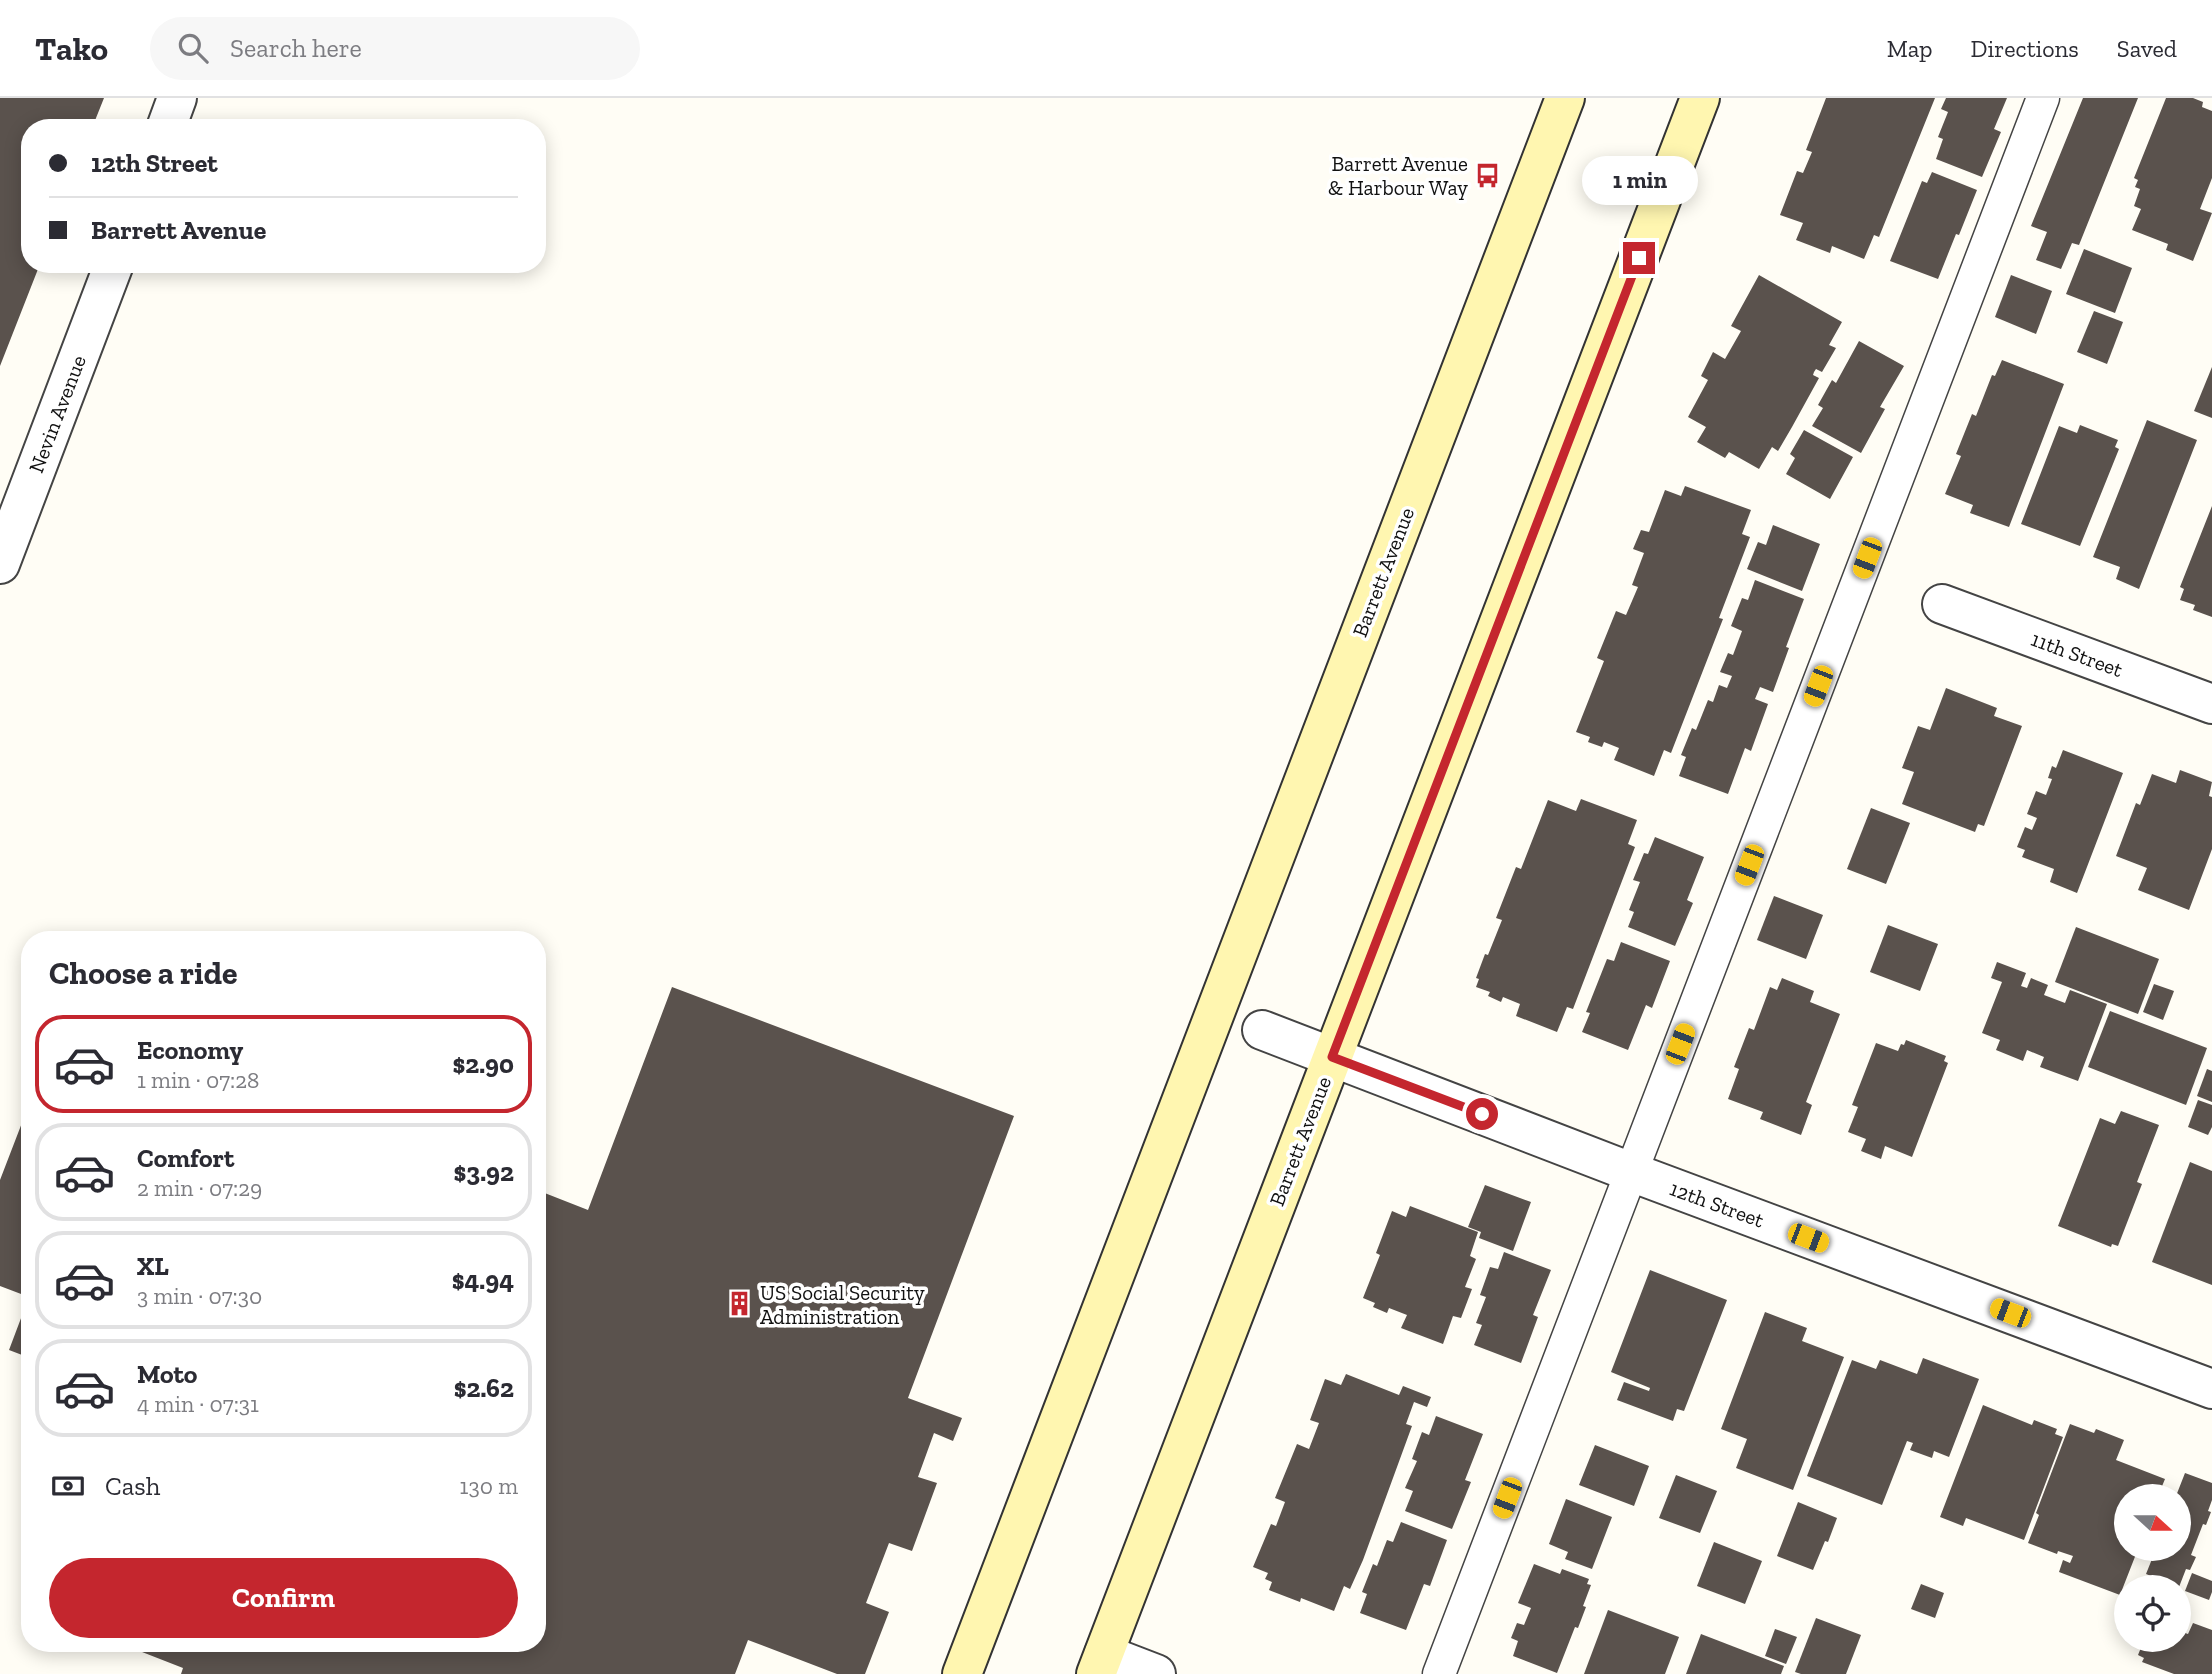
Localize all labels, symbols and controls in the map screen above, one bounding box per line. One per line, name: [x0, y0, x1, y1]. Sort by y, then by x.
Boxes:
search box: [150, 17, 640, 80]
text: Tako: [35, 29, 108, 68]
icon: search: [174, 29, 212, 67]
text: Search here: [230, 32, 362, 64]
text: Map: [1887, 34, 1933, 63]
text: Directions: [1971, 34, 2079, 63]
text: Saved: [2117, 34, 2177, 63]
text: 12th Street: [91, 147, 218, 179]
place label: Barrett Avenue & Harbour Way: [1328, 151, 1468, 200]
callout: 1 min: [1581, 156, 1697, 206]
bus stop icon: Barrett Avenue & Harbour Way: [1474, 161, 1502, 189]
text: 1 min: [1613, 166, 1667, 194]
text: Barrett Avenue: [91, 214, 266, 246]
route end: [1623, 242, 1655, 274]
street label: Nevin Avenue: [23, 352, 91, 476]
street label: Barrett Avenue: [1347, 504, 1419, 640]
car: [1850, 535, 1885, 581]
street label: 11th Street: [2028, 626, 2126, 682]
car: [1801, 663, 1836, 709]
car: [1732, 842, 1767, 888]
text: Choose a ride: [49, 954, 237, 992]
car: [1663, 1021, 1698, 1067]
icon: car: [53, 1033, 116, 1096]
text: Economy: [137, 1034, 243, 1066]
text: $2.90: [452, 1048, 514, 1080]
text: 1 min · 07:28: [137, 1066, 259, 1094]
street label: Barrett Avenue: [1264, 1073, 1336, 1209]
route start: [1466, 1098, 1498, 1130]
icon: car: [53, 1141, 116, 1204]
text: Comfort: [137, 1142, 234, 1174]
text: $3.92: [454, 1156, 514, 1188]
text: 2 min · 07:29: [137, 1174, 262, 1202]
street label: 12th Street: [1667, 1175, 1768, 1233]
car: [1785, 1221, 1832, 1255]
icon: car: [53, 1249, 116, 1312]
text: XL: [137, 1250, 169, 1282]
text: $4.94: [452, 1264, 514, 1296]
place label: US Social Security Administration: [760, 1280, 925, 1329]
text: 3 min · 07:30: [137, 1282, 262, 1310]
building icon: US Social Security Administration: [726, 1290, 754, 1318]
car: [1987, 1296, 2034, 1330]
icon: car: [53, 1357, 116, 1420]
text: Moto: [137, 1358, 197, 1390]
text: $2.62: [454, 1372, 514, 1404]
text: 4 min · 07:31: [137, 1390, 259, 1418]
icon: cash: [49, 1467, 87, 1505]
text: Cash: [105, 1470, 160, 1502]
text: 130 m: [460, 1472, 518, 1500]
car: [1490, 1475, 1525, 1521]
north arrow: [2114, 1484, 2191, 1561]
map controls: [2114, 1484, 2191, 1652]
button: Confirm: [49, 1558, 518, 1638]
button: locate: [2114, 1575, 2191, 1652]

